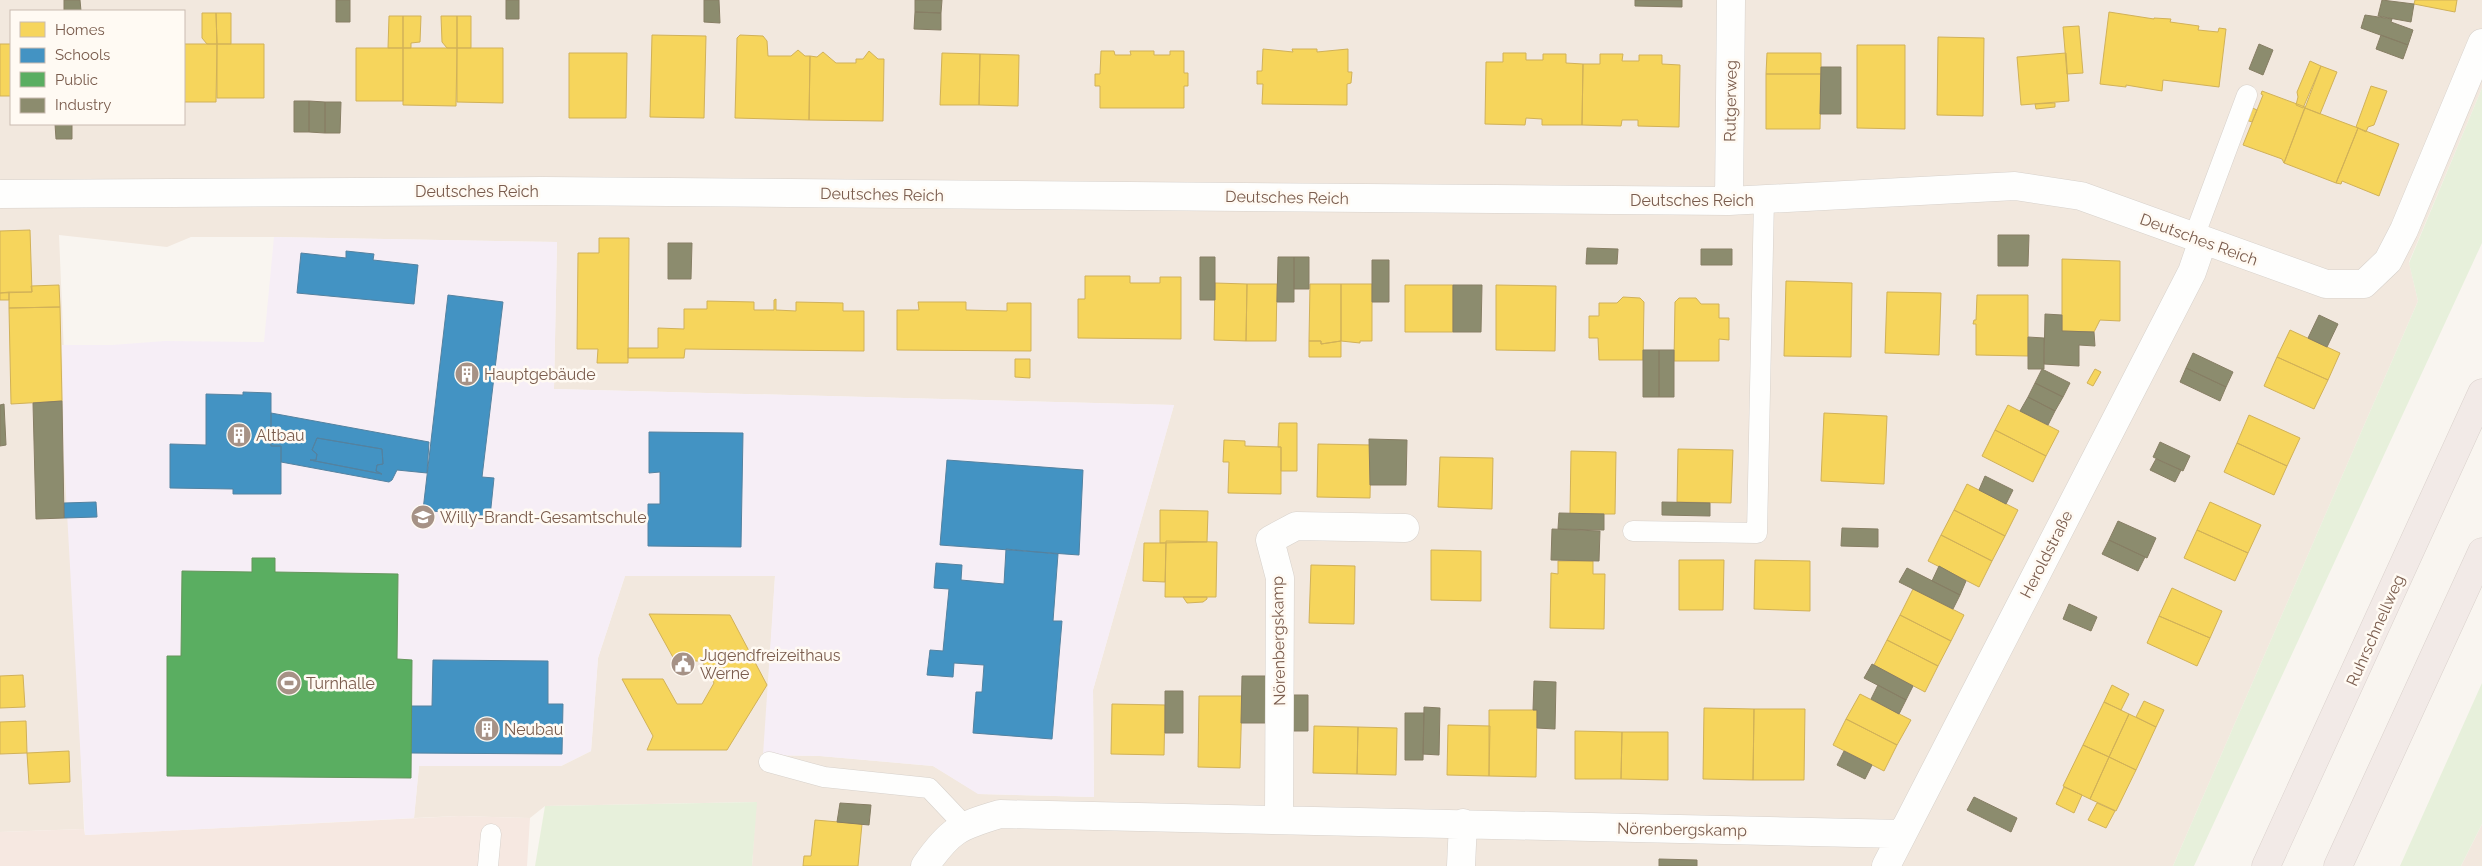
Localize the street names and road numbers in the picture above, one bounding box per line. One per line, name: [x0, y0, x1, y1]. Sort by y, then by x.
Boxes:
street label: Rutgerweg: [1720, 60, 1741, 142]
street label: Deutsches Reich: [415, 182, 539, 201]
street label: Deutsches Reich: [820, 184, 944, 205]
street label: Deutsches Reich: [1225, 187, 1349, 208]
street label: Deutsches Reich: [1630, 191, 1754, 210]
street label: Deutsches Reich: [2137, 209, 2260, 270]
street label: Heroldstraße: [2016, 507, 2077, 601]
street label: Ruhrschnellweg: [2342, 572, 2408, 689]
street label: Nörenbergskamp: [1268, 576, 1289, 706]
street label: Nörenbergskamp: [1617, 819, 1747, 840]

